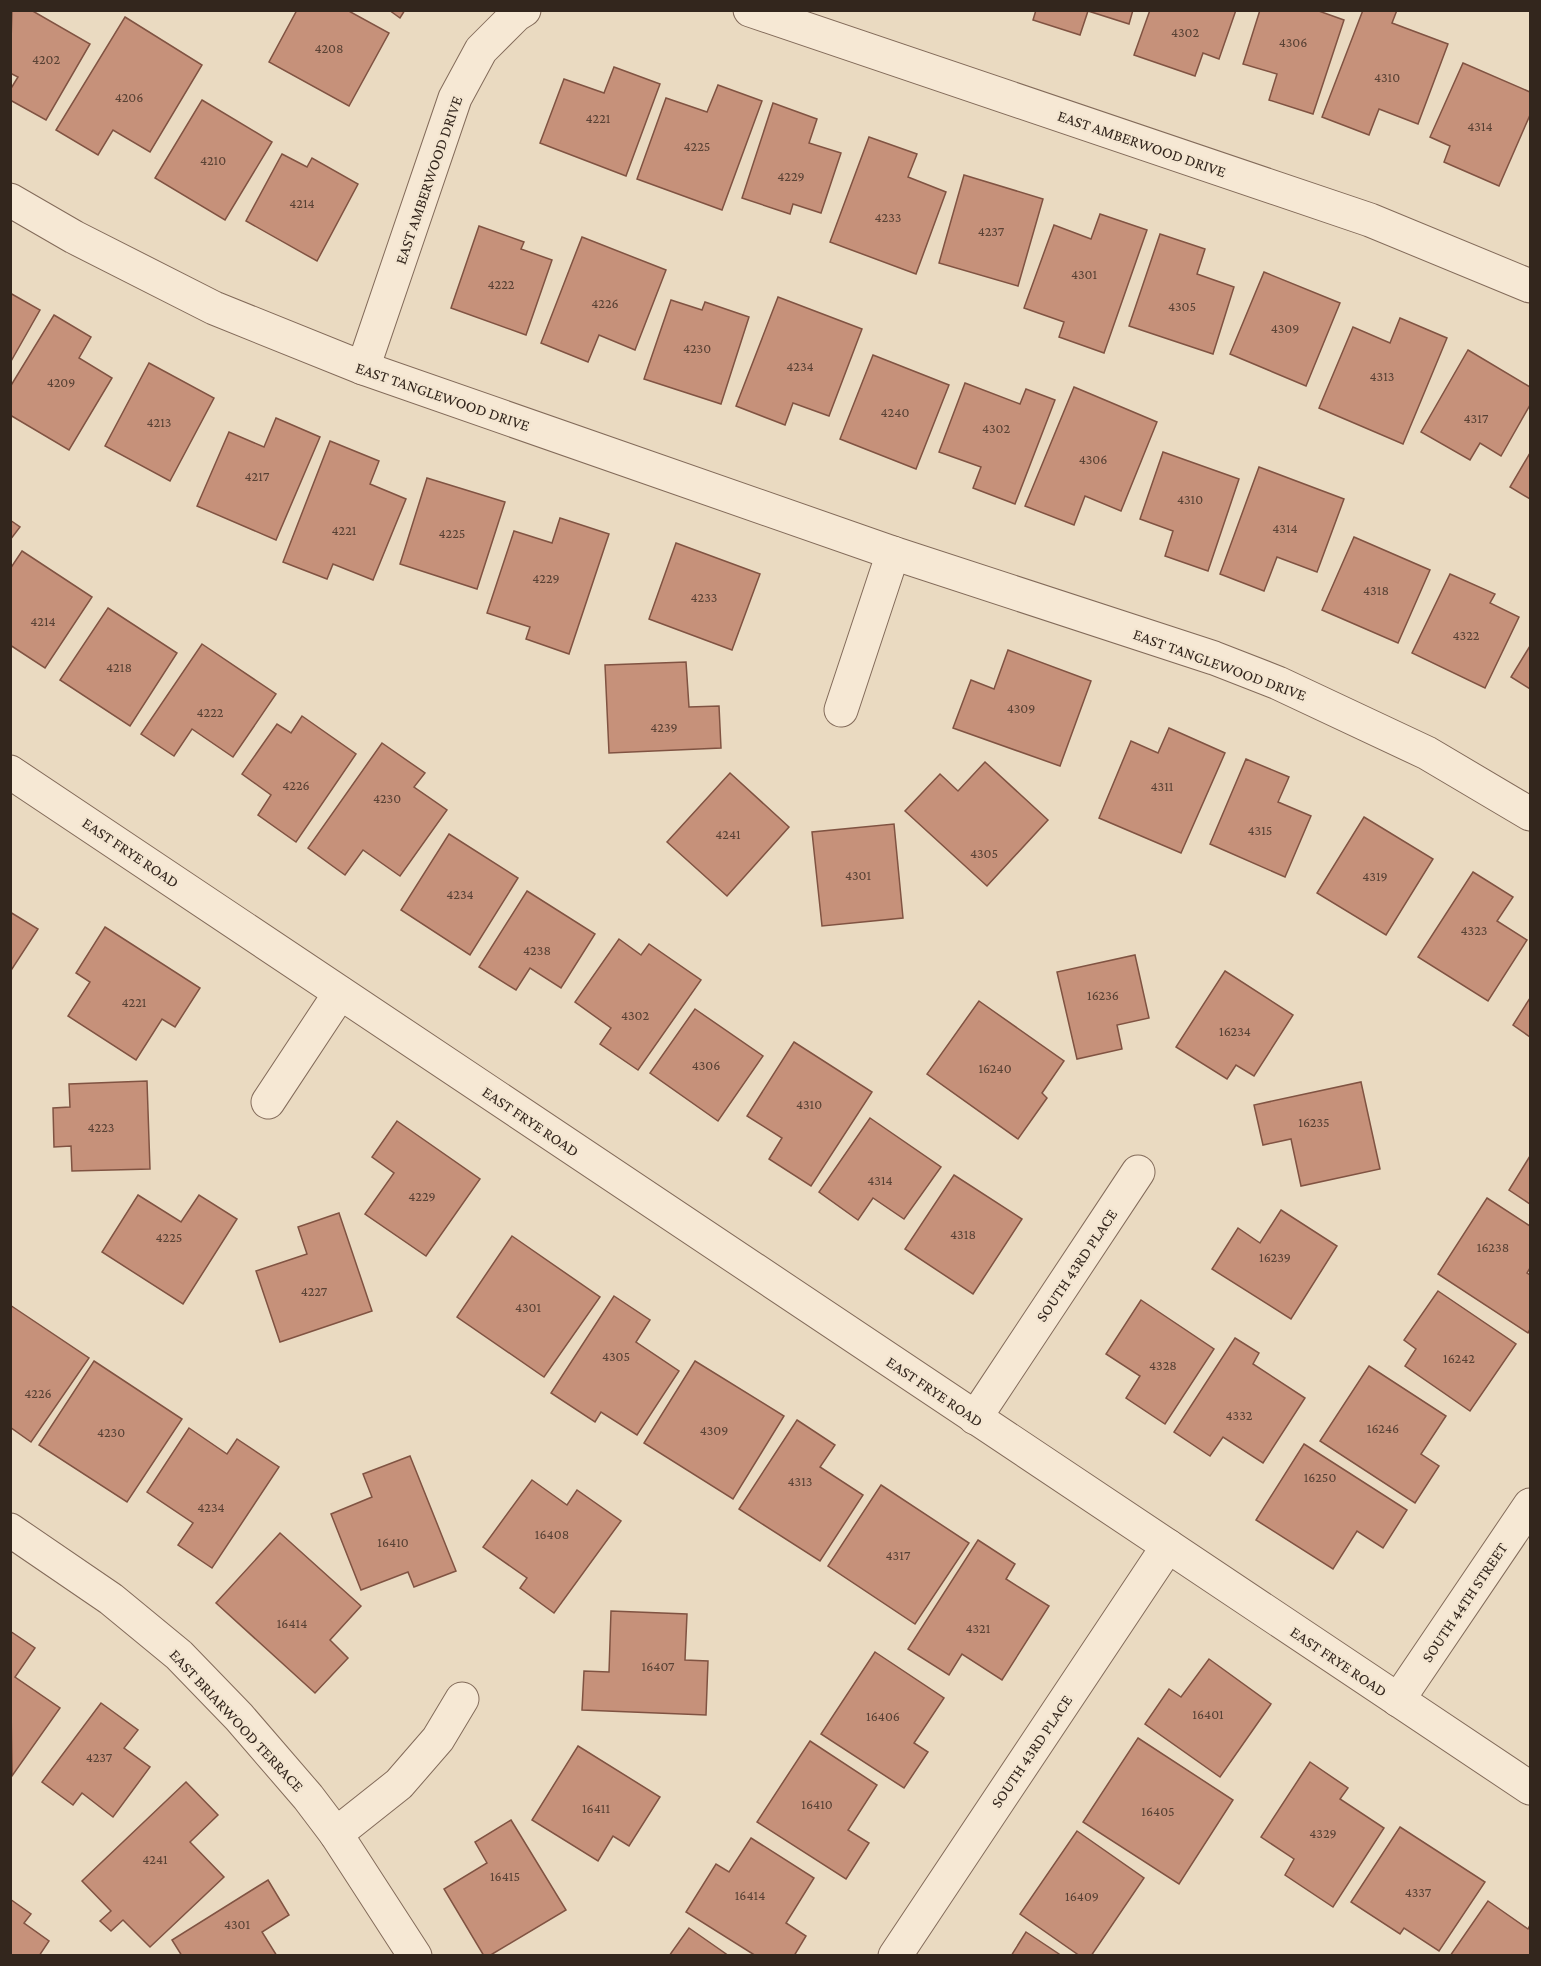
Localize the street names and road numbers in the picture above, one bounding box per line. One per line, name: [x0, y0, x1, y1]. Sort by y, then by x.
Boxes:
street label: EAST AMBERWOOD DRIVE: [392, 93, 465, 267]
street label: EAST AMBERWOOD DRIVE: [1055, 107, 1229, 180]
street label: EAST TANGLEWOOD DRIVE: [354, 359, 532, 434]
street label: EAST TANGLEWOOD DRIVE: [1131, 625, 1309, 704]
street label: EAST FRYE ROAD: [79, 814, 182, 891]
street label: EAST FRYE ROAD: [479, 1083, 582, 1160]
street label: SOUTH 43RD PLACE: [1032, 1206, 1121, 1325]
street label: EAST FRYE ROAD: [883, 1353, 986, 1430]
street label: SOUTH 44TH STREET: [1418, 1539, 1511, 1665]
street label: EAST FRYE ROAD: [1287, 1623, 1390, 1700]
street label: EAST BRIARWOOD TERRACE: [166, 1646, 307, 1795]
street label: SOUTH 43RD PLACE: [987, 1692, 1076, 1811]

